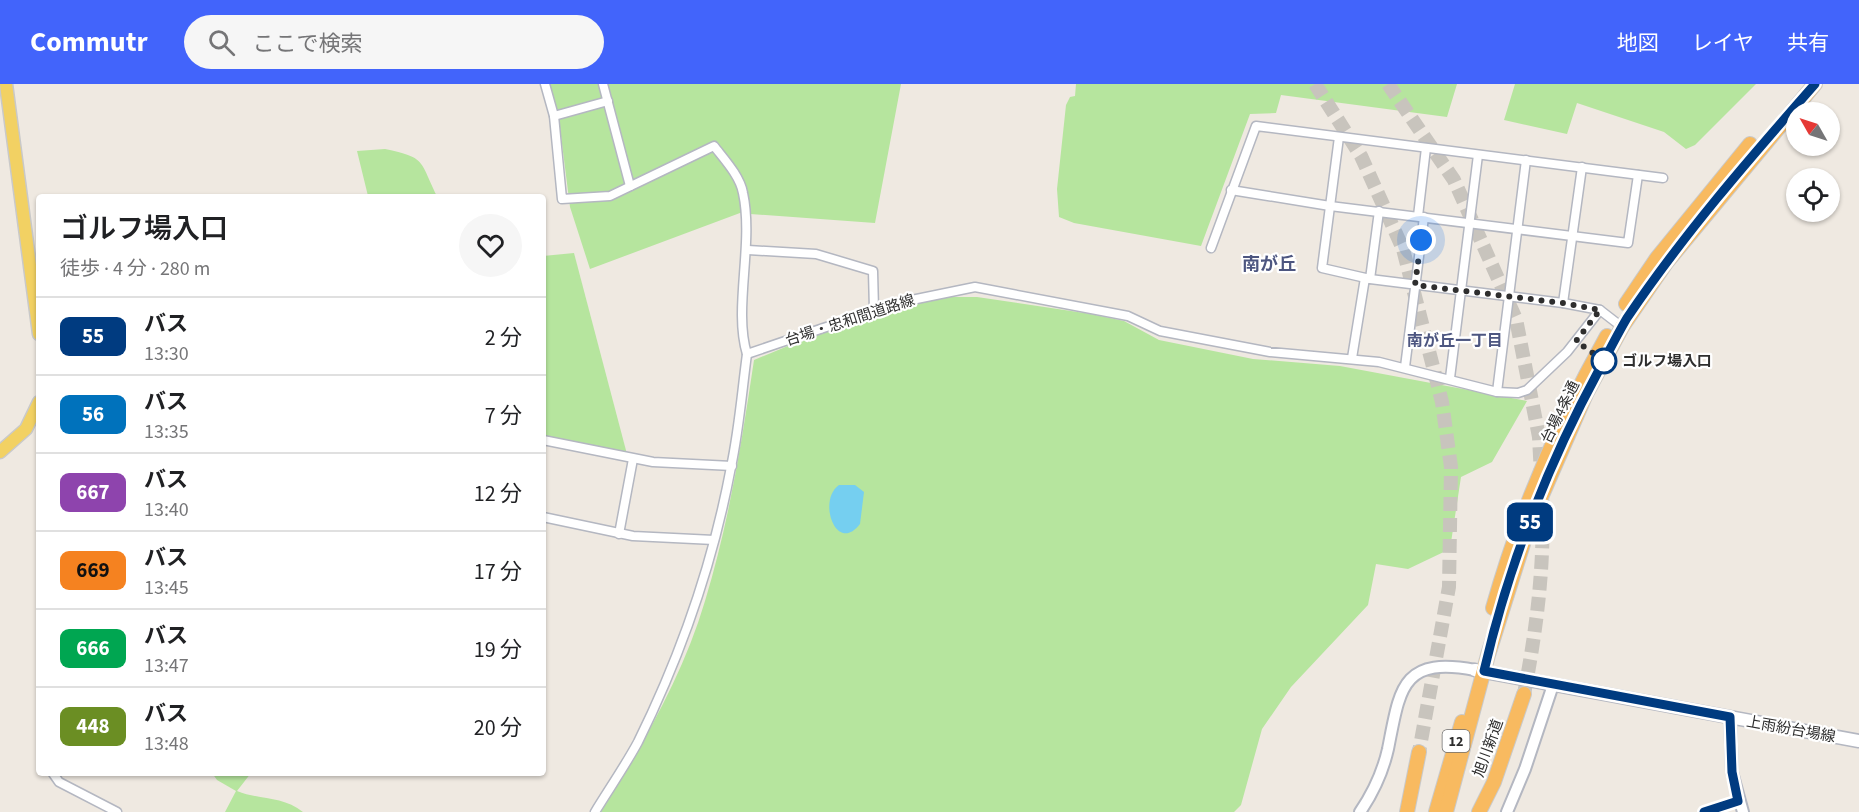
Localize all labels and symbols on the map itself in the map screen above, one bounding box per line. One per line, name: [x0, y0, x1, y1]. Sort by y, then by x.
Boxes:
north arrow: [1786, 102, 1840, 156]
your location: [1406, 225, 1436, 255]
district label: 南が丘: [1242, 252, 1296, 277]
street label: 台場・忠和間道路線: [783, 290, 918, 351]
district label: 南が丘一丁目: [1407, 330, 1503, 352]
marker: ゴルフ場入口: [1591, 348, 1617, 374]
place label: ゴルフ場入口: [1622, 351, 1712, 372]
street label: 台場4条通: [1536, 377, 1585, 447]
line badge: 55: [1503, 502, 1557, 542]
street label: 上雨紛台場線: [1745, 711, 1837, 748]
street label: 旭川新道: [1468, 716, 1509, 780]
road number: 12: [1442, 730, 1470, 752]

